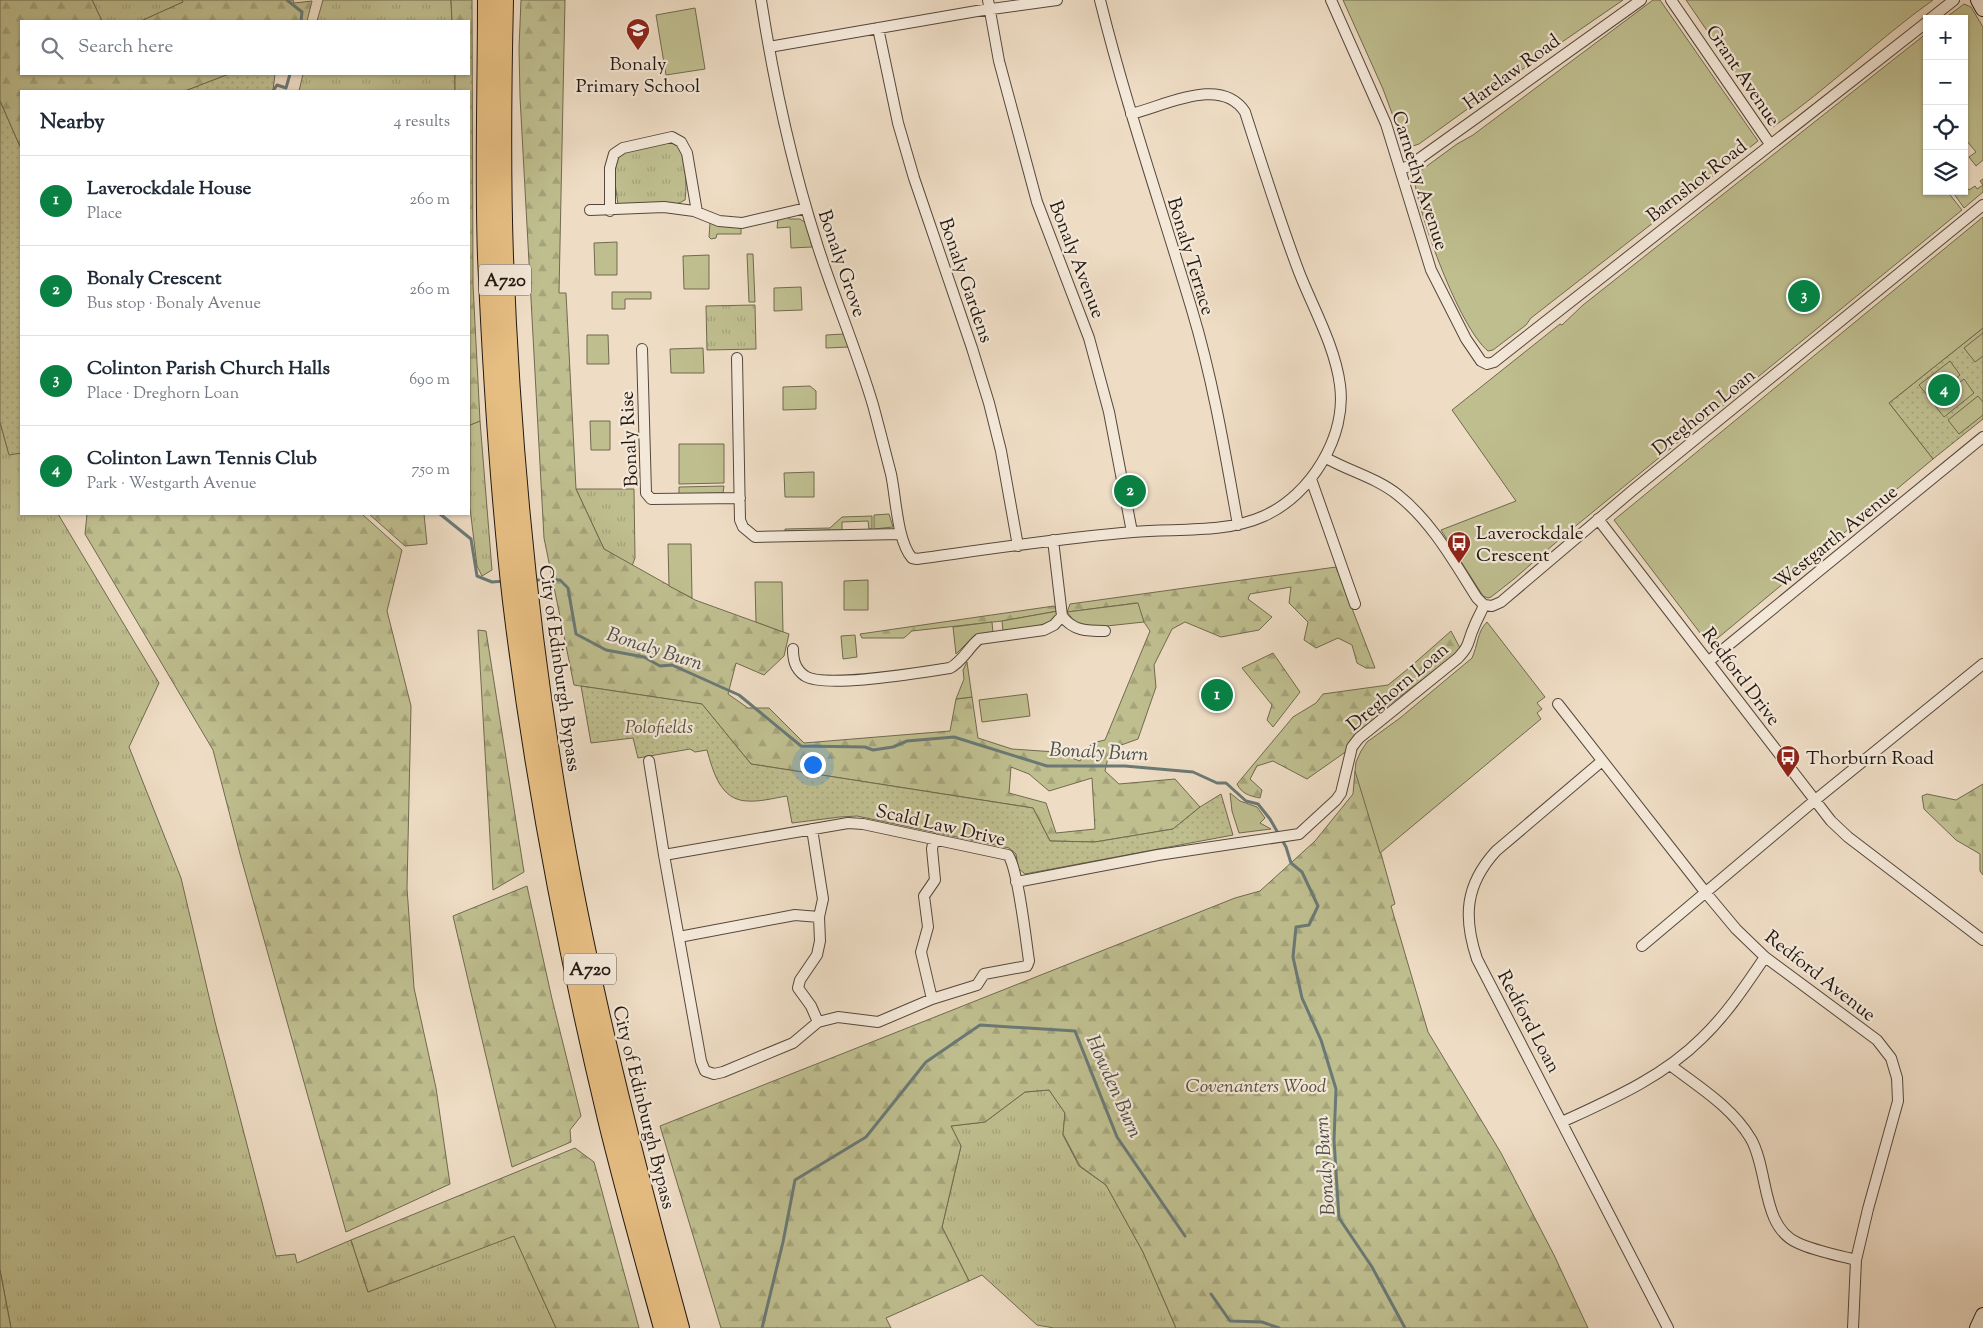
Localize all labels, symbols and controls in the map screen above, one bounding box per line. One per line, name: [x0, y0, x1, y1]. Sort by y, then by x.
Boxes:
map controls: [1923, 15, 1968, 195]
button: +: [1923, 15, 1968, 60]
school or university icon: Bonaly Primary School: [625, 17, 651, 51]
search box: [20, 20, 470, 75]
street label: Grant Avenue: [1698, 21, 1786, 132]
street label: Harelaw Road: [1458, 28, 1567, 117]
icon: search: [38, 34, 66, 62]
text: Search here: [78, 34, 173, 61]
place label: Bonaly Primary School: [576, 52, 700, 101]
button: −: [1923, 60, 1968, 105]
button: locate: [1923, 105, 1968, 150]
text: Nearby: [40, 108, 105, 138]
street label: Carnethy Avenue: [1383, 108, 1454, 254]
text: 4 results: [394, 111, 450, 134]
street label: Barnshot Road: [1642, 134, 1754, 230]
button: layers: [1923, 150, 1968, 195]
text: Laverockdale House: [87, 176, 251, 203]
text: 1: [53, 189, 59, 212]
text: 260 m: [409, 189, 450, 212]
street label: Bonaly Terrace: [1159, 195, 1220, 319]
street label: Bonaly Avenue: [1041, 197, 1111, 323]
text: Place: [87, 203, 122, 226]
street label: Bonaly Grove: [810, 207, 872, 321]
street label: Bonaly Gardens: [931, 215, 999, 347]
road number: A720: [479, 264, 531, 296]
text: Bonaly Crescent: [87, 266, 221, 293]
pin: 3: [1788, 277, 1820, 315]
text: 2: [52, 279, 60, 302]
text: 260 m: [409, 279, 450, 302]
text: Bus stop · Bonaly Avenue: [87, 293, 261, 316]
text: Colinton Parish Church Halls: [87, 356, 330, 383]
street label: Dreghorn Loan: [1647, 363, 1762, 463]
text: 3: [53, 369, 59, 392]
text: 690 m: [409, 369, 450, 392]
pin: 4: [1928, 371, 1960, 409]
text: Place · Dreghorn Loan: [87, 383, 239, 406]
street label: Bonaly Rise: [614, 390, 646, 488]
text: Colinton Lawn Tennis Club: [87, 446, 317, 473]
text: 4: [52, 459, 60, 482]
text: 750 m: [411, 459, 450, 482]
pin: 2: [1114, 472, 1146, 510]
text: Park · Westgarth Avenue: [87, 473, 257, 496]
street label: Westgarth Avenue: [1769, 479, 1904, 596]
place label: Laverockdale Crescent: [1476, 521, 1584, 570]
bus stop icon: Laverockdale Crescent: [1446, 530, 1472, 564]
street label: City of Edinburgh Bypass: [531, 563, 586, 774]
water label: Bonaly Burn: [602, 621, 707, 680]
street label: Redford Drive: [1694, 623, 1786, 732]
street label: Dreghorn Loan: [1342, 637, 1456, 739]
pin: 1: [1201, 676, 1233, 714]
park label: Polofields: [625, 715, 693, 742]
water label: Bonaly Burn: [1048, 736, 1150, 771]
bus stop icon: Thorburn Road: [1775, 744, 1801, 778]
place label: Thorburn Road: [1806, 746, 1934, 773]
your location: [800, 752, 826, 778]
street label: Scald Law Drive: [873, 798, 1008, 855]
street label: Redford Avenue: [1758, 925, 1881, 1029]
road number: A720: [564, 954, 616, 984]
street label: Redford Loan: [1489, 966, 1566, 1078]
street label: City of Edinburgh Bypass: [604, 1003, 681, 1212]
water label: Howden Burn: [1077, 1031, 1149, 1144]
park label: Covenanters Wood: [1186, 1074, 1327, 1101]
water label: Bonaly Burn: [1309, 1115, 1344, 1216]

